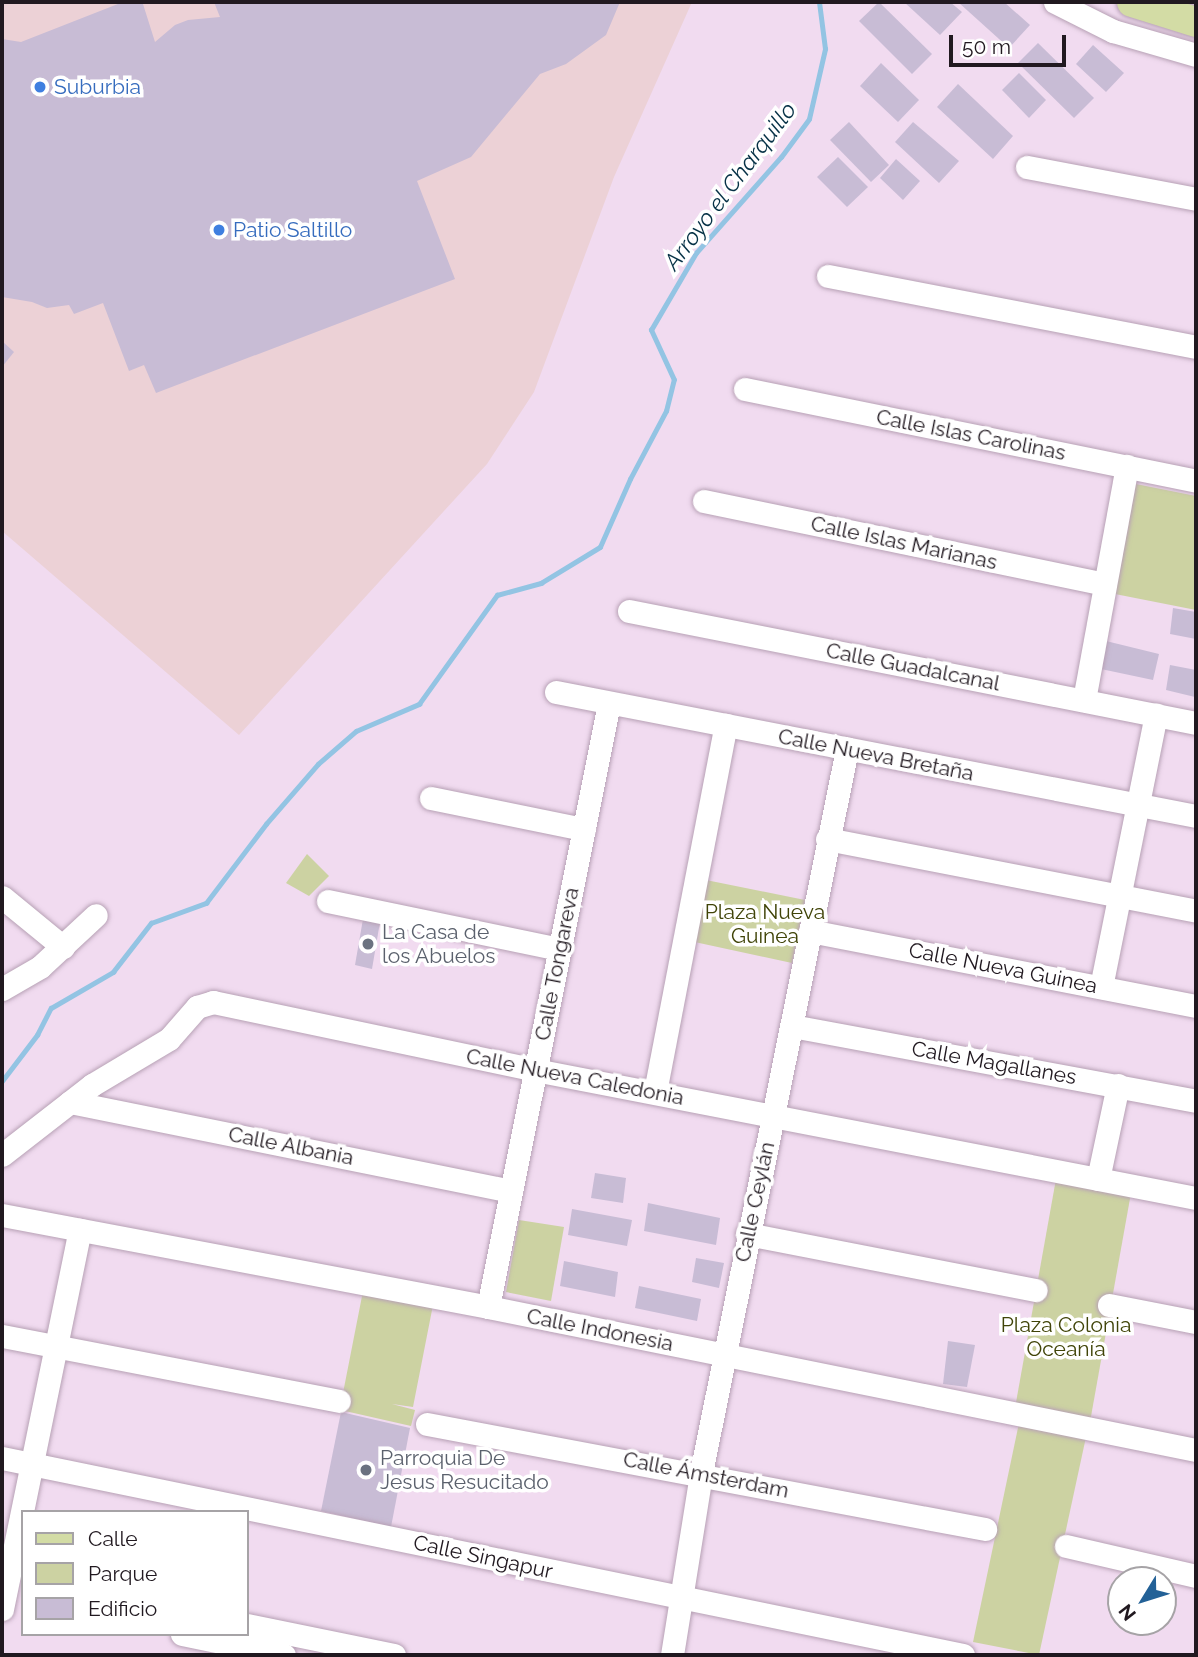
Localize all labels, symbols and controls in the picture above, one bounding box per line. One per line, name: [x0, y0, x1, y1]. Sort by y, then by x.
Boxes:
scale bar: [953, 21, 1070, 65]
text: 50 m: [962, 34, 1011, 59]
place label: Suburbia: [54, 74, 141, 100]
marker: Suburbia: [32, 79, 48, 95]
water label: Arroyo el Charquillo: [658, 96, 802, 276]
place label: Patio Saltillo: [233, 217, 352, 243]
marker: Patio Saltillo: [211, 222, 227, 238]
street label: Calle Islas Carolinas: [874, 404, 1068, 466]
street label: Calle Islas Marianas: [809, 511, 999, 575]
street label: Calle Guadalcanal: [824, 638, 1002, 696]
street label: Calle Nueva Bretaña: [776, 724, 976, 786]
street label: Calle Tongareva: [530, 885, 584, 1043]
park label: Plaza Nueva Guinea: [705, 899, 825, 949]
place label: La Casa de los Abuelos: [382, 919, 496, 969]
marker: La Casa de los Abuelos: [360, 936, 376, 952]
street label: Calle Nueva Guinea: [907, 937, 1099, 999]
street label: Calle Magallanes: [910, 1036, 1078, 1090]
street label: Calle Nueva Caledonia: [464, 1044, 686, 1110]
street label: Calle Albania: [226, 1121, 356, 1171]
street label: Calle Ceylán: [730, 1140, 780, 1264]
street label: Calle Indonesia: [525, 1303, 675, 1357]
park label: Plaza Colonia Oceanía: [1001, 1312, 1131, 1362]
place label: Parroquia De Jesus Resucitado: [380, 1445, 549, 1495]
street label: Calle Ámsterdam: [621, 1447, 791, 1503]
marker: Parroquia De Jesus Resucitado: [358, 1462, 374, 1478]
legend: [21, 1510, 248, 1636]
text: Calle: [88, 1526, 138, 1551]
street label: Calle Singapur: [411, 1530, 555, 1584]
text: Parque: [88, 1561, 157, 1586]
north arrow: [1107, 1566, 1177, 1636]
text: Edificio: [88, 1596, 157, 1621]
text: N: [1114, 1600, 1140, 1625]

